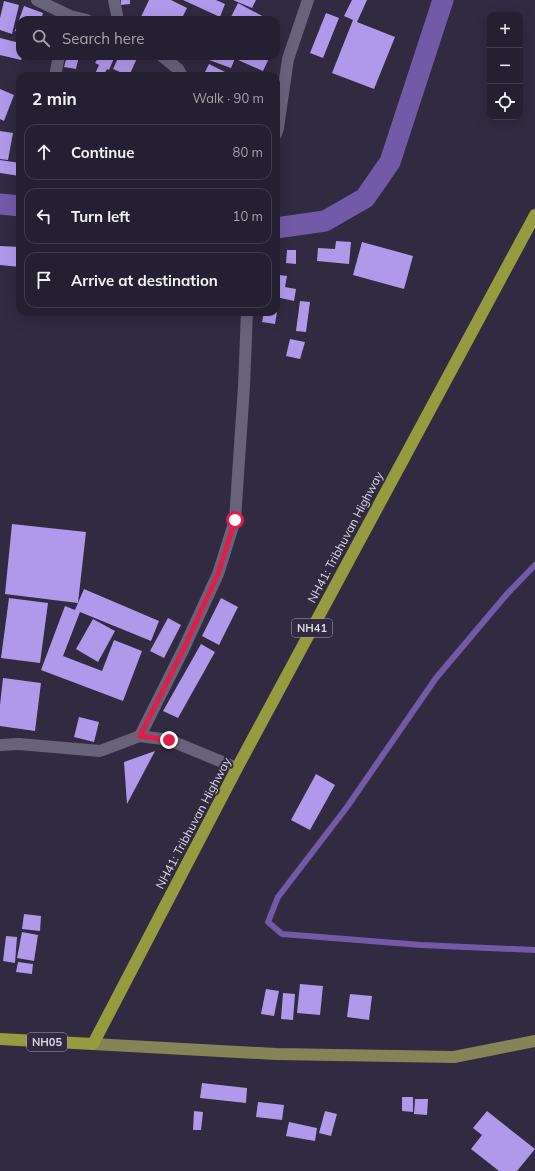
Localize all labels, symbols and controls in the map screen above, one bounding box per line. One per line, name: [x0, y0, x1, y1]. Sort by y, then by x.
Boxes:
map controls: [487, 12, 523, 120]
button: +: [487, 12, 523, 48]
search box: [16, 16, 280, 60]
icon: search: [30, 27, 52, 49]
text: Search here: [62, 29, 144, 48]
button: −: [487, 48, 523, 84]
button: locate: [487, 84, 523, 120]
text: 2 min: [32, 88, 77, 109]
text: Walk · 90 m: [193, 90, 264, 106]
icon: ahead: [33, 141, 55, 163]
text: Continue: [71, 143, 134, 162]
text: 80 m: [233, 144, 263, 160]
icon: left: [33, 205, 55, 227]
text: Turn left: [71, 207, 130, 226]
text: 10 m: [233, 208, 263, 224]
icon: arrive: [33, 269, 55, 291]
text: Arrive at destination: [71, 271, 218, 290]
street label: NH41: Tribhuvan Highway: [304, 468, 386, 605]
route start: [226, 511, 244, 529]
road number: NH41: [292, 619, 332, 637]
route end: [160, 731, 178, 749]
street label: NH41: Tribhuvan Highway: [152, 754, 234, 891]
road number: NH05: [27, 1033, 67, 1051]

